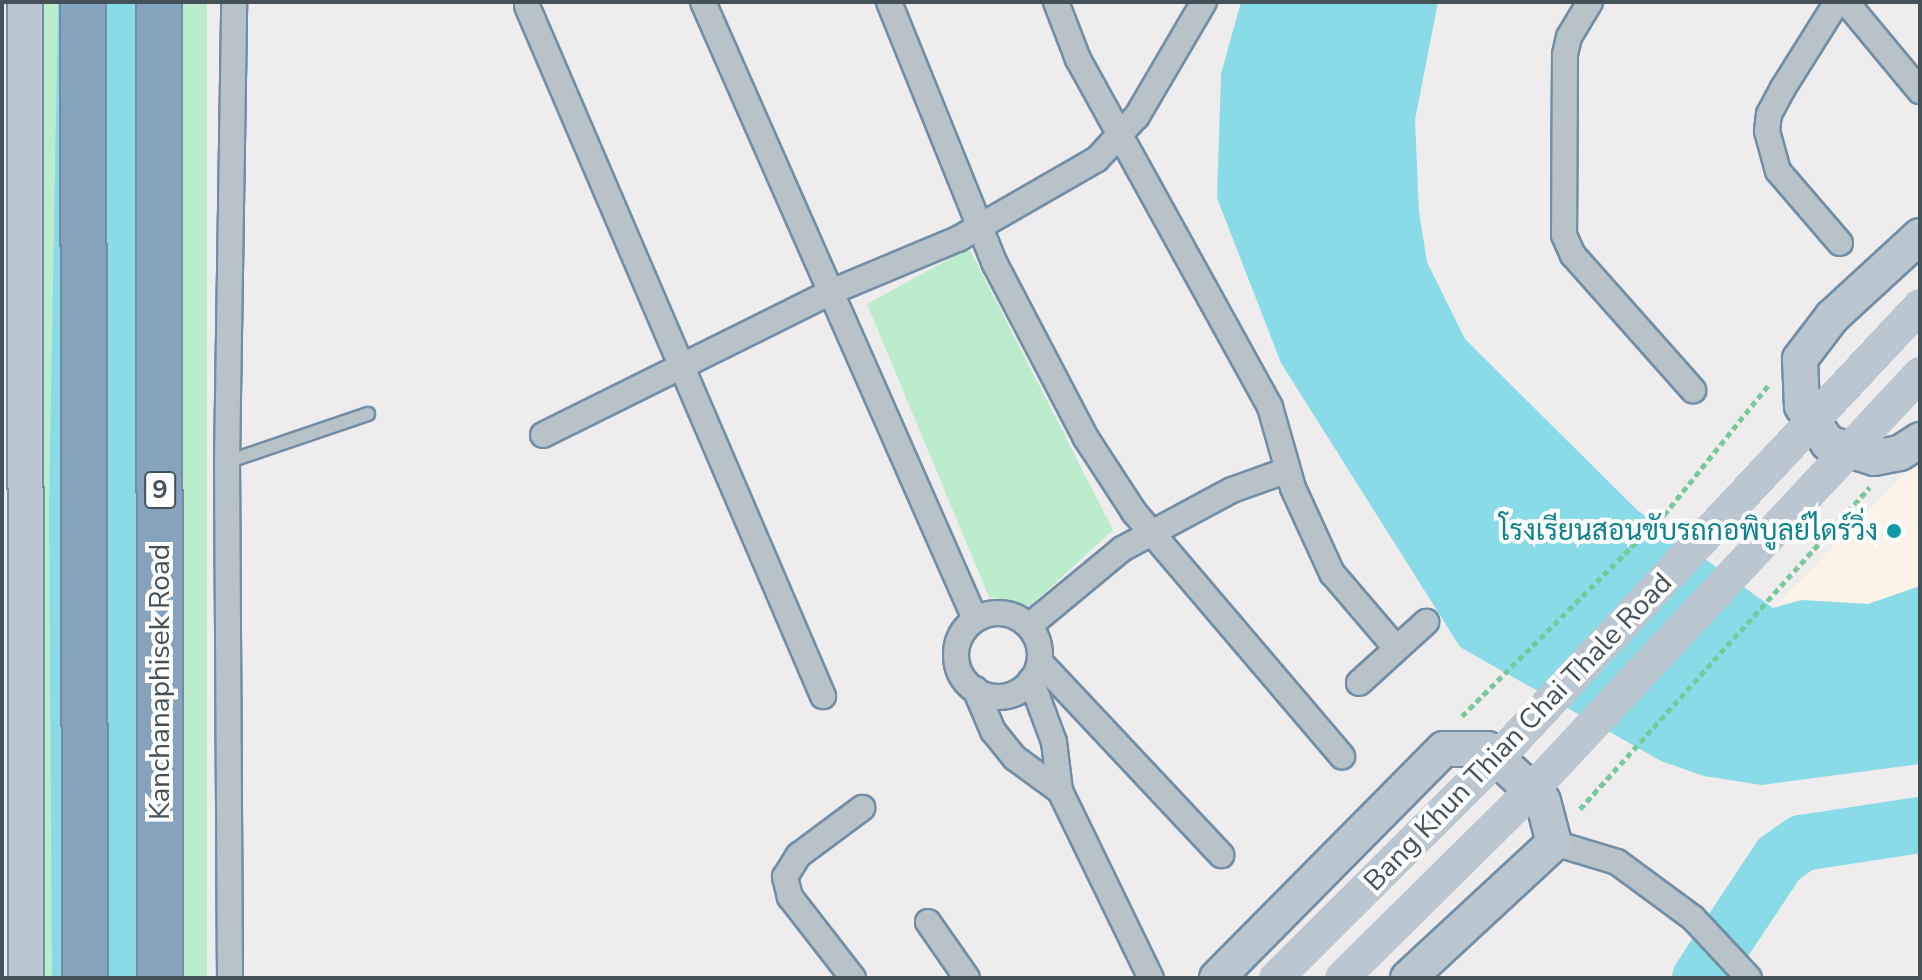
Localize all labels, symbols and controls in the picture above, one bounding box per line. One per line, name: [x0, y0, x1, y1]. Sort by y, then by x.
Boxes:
road number: 9: [144, 468, 176, 512]
place label: โรงเรียนสอนขับรถกอพิบูลย์ไดร์วิ่ง: [1499, 514, 1878, 548]
marker: โรงเรียนสอนขับรถกอพิบูลย์ไดร์วิ่ง: [1885, 522, 1903, 540]
street label: Kanchanaphisek Road: [143, 544, 177, 820]
street label: Bang Khun Thian Chai Thale Road: [1357, 566, 1679, 898]

